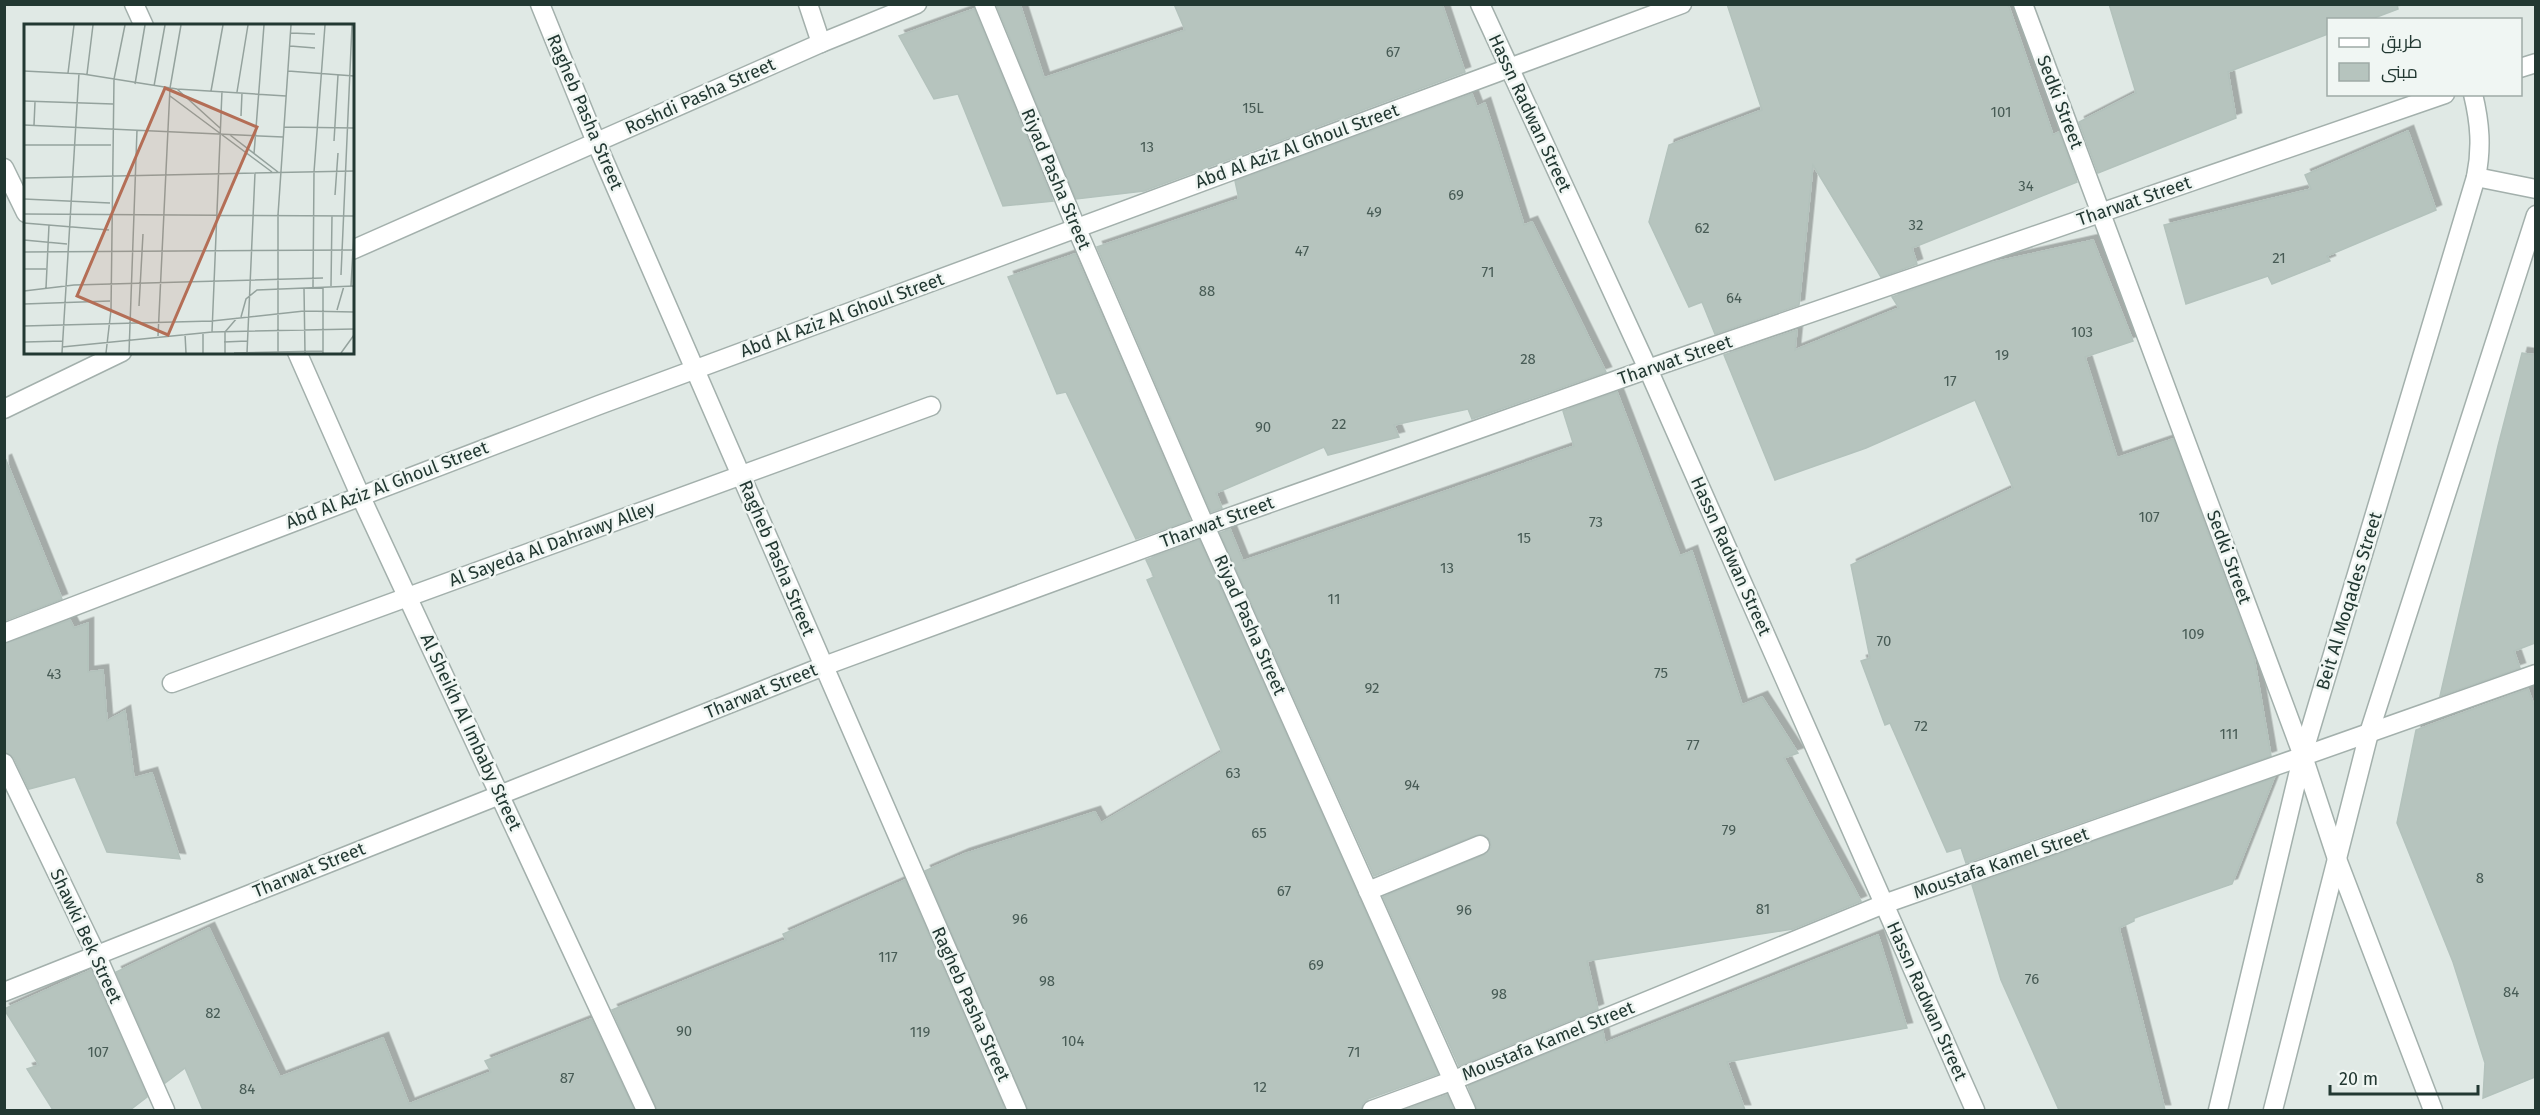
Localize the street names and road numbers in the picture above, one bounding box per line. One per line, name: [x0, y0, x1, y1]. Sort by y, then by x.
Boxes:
street label: Ragheb Pasha Street: [542, 31, 628, 194]
street label: Hassn Radwan Street: [1484, 31, 1576, 196]
street label: Sedki Street: [2032, 52, 2088, 152]
street label: Roshdi Pasha Street: [621, 53, 779, 139]
street label: Abd Al Aziz Al Ghoul Street: [1192, 99, 1402, 193]
street label: Riyad Pasha Street: [1016, 105, 1096, 253]
street label: Tharwat Street: [2074, 171, 2194, 231]
street label: Abd Al Aziz Al Ghoul Street: [737, 268, 947, 362]
street label: Tharwat Street: [1615, 330, 1735, 390]
street label: Abd Al Aziz Al Ghoul Street: [283, 436, 492, 534]
street label: Hassn Radwan Street: [1686, 473, 1776, 639]
street label: Ragheb Pasha Street: [734, 477, 820, 640]
street label: Tharwat Street: [1157, 491, 1277, 553]
street label: Al Sayeda Al Dahrawy Alley: [446, 496, 658, 592]
street label: Sedki Street: [2202, 507, 2256, 607]
street label: Beit Al Moqades Street: [2311, 509, 2387, 693]
street label: Riyad Pasha Street: [1209, 551, 1291, 699]
street label: Al Sheikh Al Imbaby Street: [416, 630, 527, 834]
street label: Tharwat Street: [702, 658, 821, 724]
street label: Moustafa Kamel Street: [1910, 822, 2092, 903]
street label: Tharwat Street: [250, 837, 369, 903]
street label: Shawki Bek Street: [45, 865, 127, 1007]
street label: Hassn Radwan Street: [1882, 918, 1972, 1084]
street label: Ragheb Pasha Street: [927, 923, 1015, 1085]
street label: Moustafa Kamel Street: [1459, 996, 1638, 1086]

